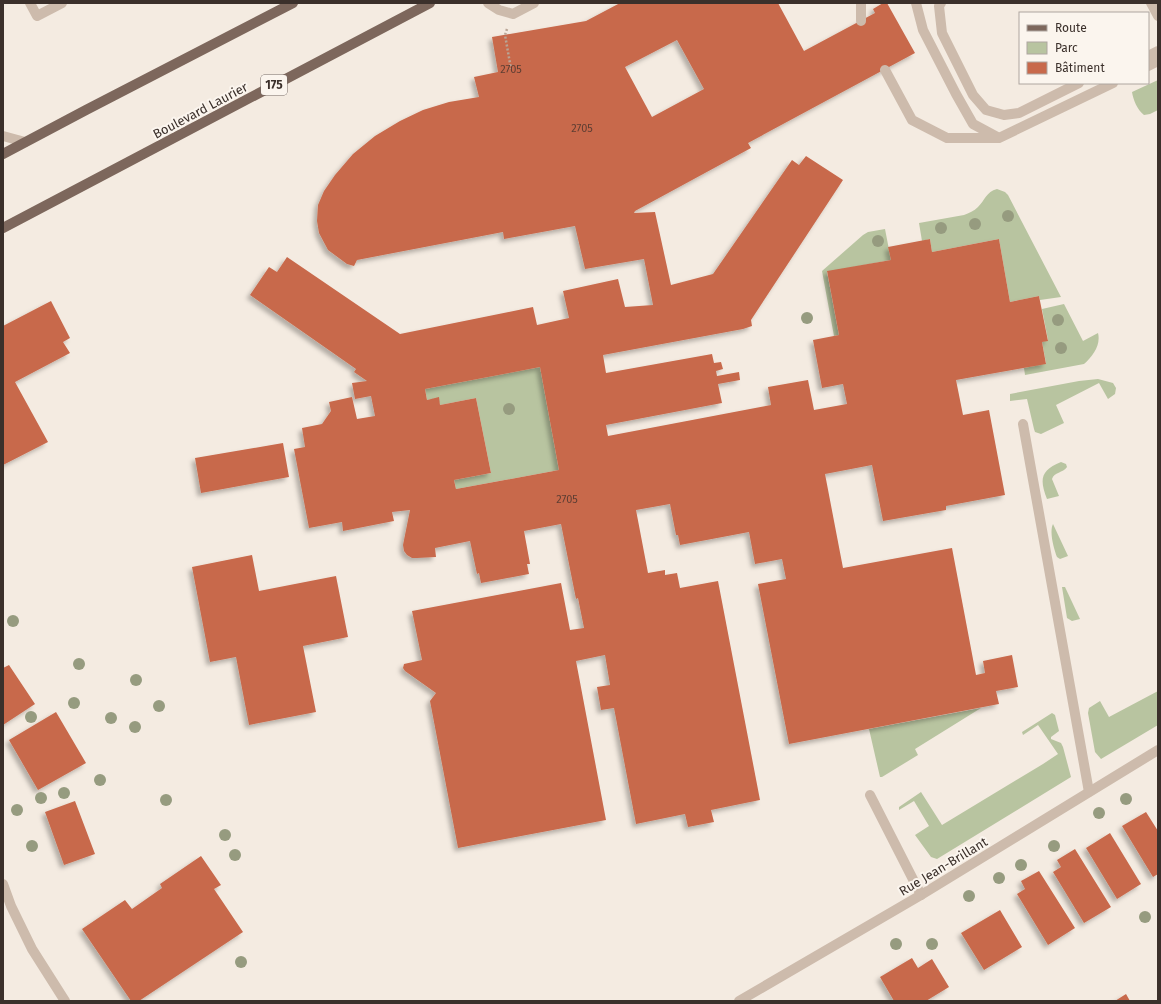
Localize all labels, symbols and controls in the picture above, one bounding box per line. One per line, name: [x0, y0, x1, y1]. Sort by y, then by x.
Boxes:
legend: [1019, 12, 1149, 84]
text: Route: [1055, 21, 1087, 35]
text: Parc: [1055, 41, 1078, 55]
text: Bâtiment: [1055, 61, 1105, 75]
house number: 2705: [500, 63, 522, 76]
road number: 175: [261, 75, 287, 95]
street label: Boulevard Laurier: [150, 79, 250, 142]
house number: 2705: [571, 122, 593, 135]
house number: 2705: [556, 493, 578, 506]
street label: Rue Jean-Brillant: [896, 834, 990, 899]

